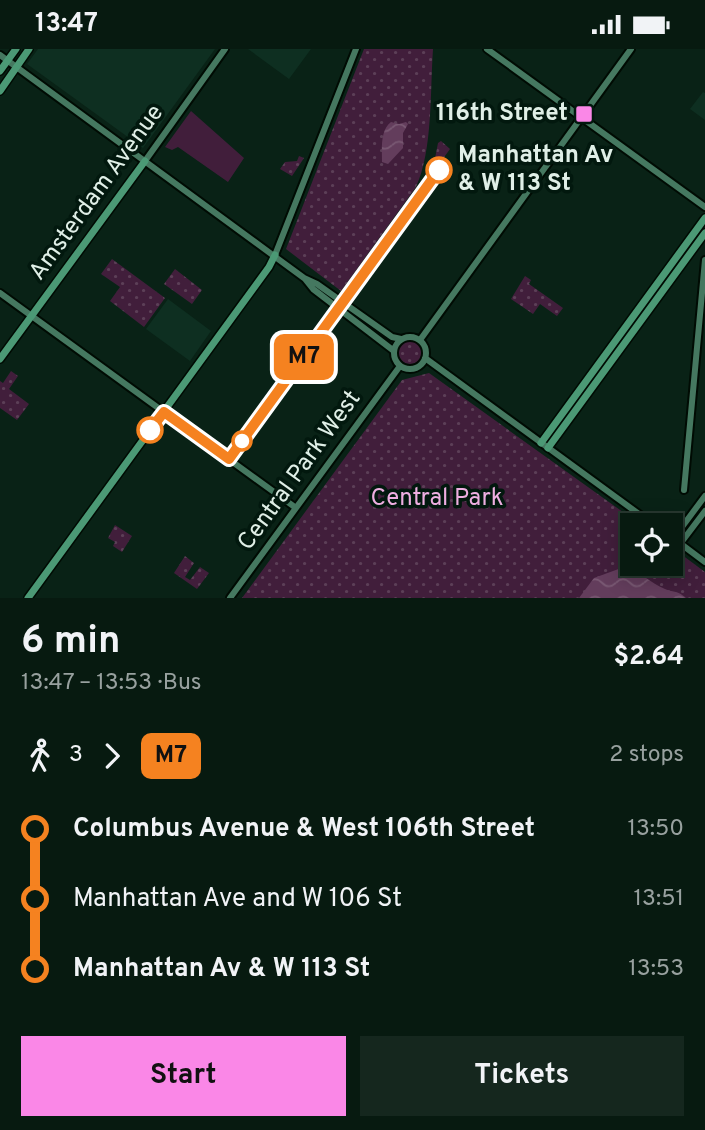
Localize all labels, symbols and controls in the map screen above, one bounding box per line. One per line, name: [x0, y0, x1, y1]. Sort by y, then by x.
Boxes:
text: 13:47: [35, 8, 98, 41]
street label: Amsterdam Avenue: [23, 99, 171, 287]
place label: 116th Street: [436, 99, 568, 129]
marker: 116th Street: [574, 104, 594, 124]
place label: Manhattan Av & W 113 St: [458, 141, 613, 199]
marker: Manhattan Av & W 113 St: [426, 157, 452, 183]
line badge: M7: [272, 334, 336, 380]
text: M7: [288, 342, 320, 372]
street label: Central Park West: [232, 385, 368, 557]
unlabelled marker: [137, 417, 163, 443]
unlabelled marker: [232, 431, 252, 451]
park label: Central Park: [370, 484, 504, 514]
map controls: [620, 513, 683, 576]
button: locate: [620, 513, 683, 576]
text: 6 min: [21, 618, 120, 667]
text: $2.64: [613, 641, 684, 674]
text: 13:47 – 13:53 · Bus: [21, 669, 202, 698]
icon: walk: [21, 737, 59, 775]
icon: forward: [93, 737, 131, 775]
text: 3: [69, 741, 83, 770]
text: M7: [155, 741, 187, 771]
text: 2 stops: [609, 741, 684, 770]
text: Columbus Avenue & West 106th Street: [73, 813, 535, 846]
text: 13:50: [627, 815, 684, 844]
text: Manhattan Ave and W 106 St: [73, 883, 402, 916]
text: 13:51: [634, 885, 684, 914]
text: Manhattan Av & W 113 St: [73, 953, 370, 986]
text: 13:53: [628, 955, 684, 984]
button: Start: [21, 1036, 346, 1116]
button: Tickets: [360, 1036, 684, 1116]

